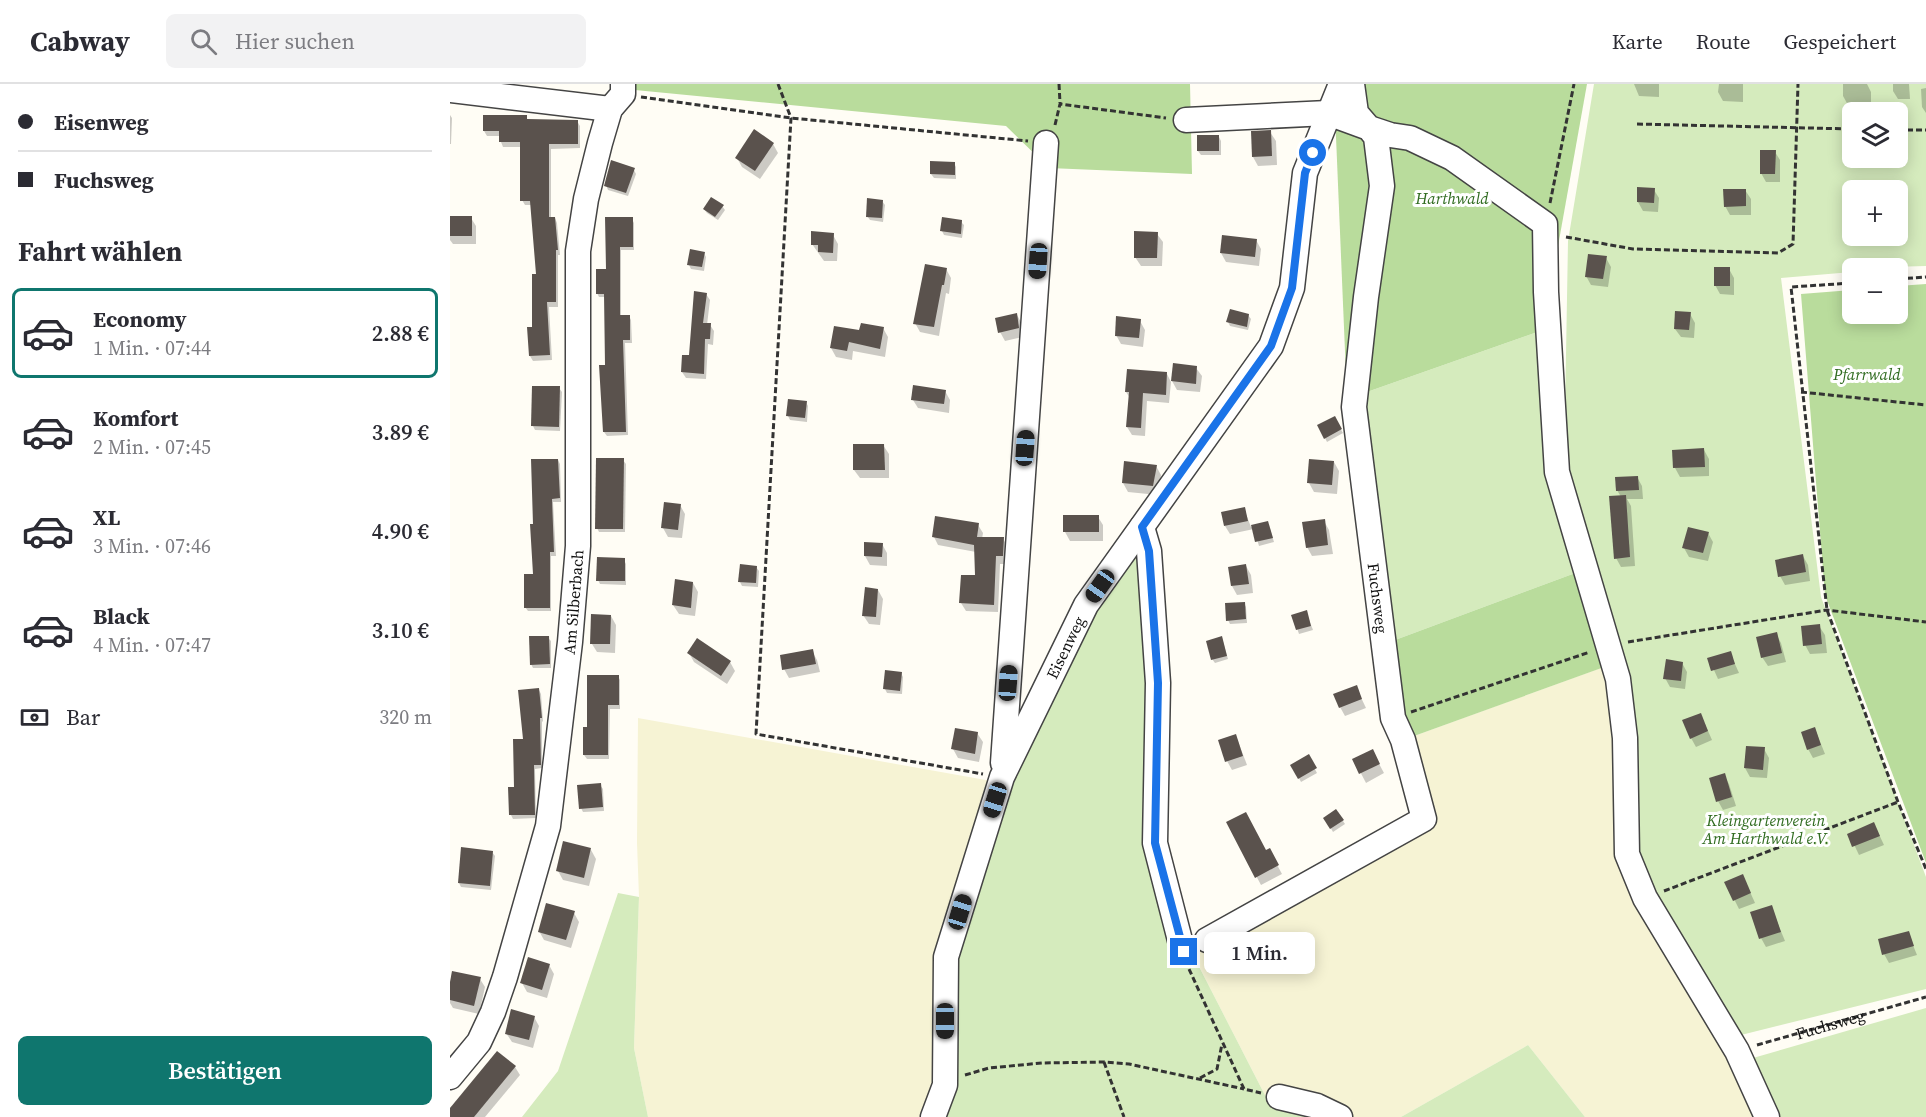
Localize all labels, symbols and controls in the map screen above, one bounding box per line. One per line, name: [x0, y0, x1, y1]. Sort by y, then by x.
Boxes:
search box: [166, 14, 586, 68]
text: Cabway: [30, 22, 130, 60]
icon: search: [187, 25, 220, 58]
text: Hier suchen: [235, 26, 355, 56]
text: Karte: [1612, 27, 1663, 56]
text: Route: [1696, 27, 1750, 56]
text: Gespeichert: [1783, 27, 1896, 56]
map controls: [1842, 102, 1908, 324]
button: layers: [1842, 102, 1908, 168]
text: Eisenweg: [54, 107, 149, 137]
route start: [1299, 139, 1326, 166]
text: Fuchsweg: [54, 165, 154, 195]
button: +: [1842, 180, 1908, 246]
park label: Harthwald: [1414, 187, 1489, 209]
text: Fahrt wählen: [18, 233, 182, 270]
car: [1028, 242, 1048, 280]
button: −: [1842, 258, 1908, 324]
text: Economy: [93, 304, 187, 334]
icon: car: [21, 306, 75, 360]
text: 2.88 €: [372, 318, 429, 348]
text: 1 Min. · 07:44: [93, 334, 211, 362]
park label: Pfarrwald: [1832, 363, 1901, 385]
text: Komfort: [93, 403, 178, 433]
icon: car: [21, 405, 75, 459]
text: 3.89 €: [372, 417, 429, 447]
car: [1015, 429, 1035, 467]
text: 2 Min. · 07:45: [93, 433, 211, 461]
text: XL: [93, 502, 120, 532]
icon: car: [21, 504, 75, 558]
text: 4.90 €: [372, 516, 429, 546]
text: 3 Min. · 07:46: [93, 532, 211, 560]
street label: Am Silberbach: [558, 548, 589, 656]
street label: Fuchsweg: [1363, 562, 1393, 635]
car: [1082, 566, 1118, 606]
text: Black: [93, 601, 150, 631]
icon: car: [21, 603, 75, 657]
street label: Eisenweg: [1041, 612, 1090, 682]
text: 3.10 €: [372, 615, 429, 645]
text: 4 Min. · 07:47: [93, 631, 211, 659]
car: [998, 664, 1018, 702]
icon: cash: [18, 701, 51, 734]
text: Bar: [66, 702, 100, 732]
text: 320 m: [379, 703, 432, 731]
car: [981, 780, 1009, 820]
park label: Kleingartenverein Am Harthwald e.V.: [1701, 809, 1830, 849]
car: [946, 892, 974, 932]
callout: 1 Min.: [1205, 931, 1316, 973]
route end: [1170, 938, 1197, 965]
text: 1 Min.: [1231, 939, 1288, 967]
car: [936, 1003, 954, 1039]
street label: Fuchsweg: [1793, 1004, 1867, 1044]
button: Bestätigen: [18, 1036, 432, 1105]

